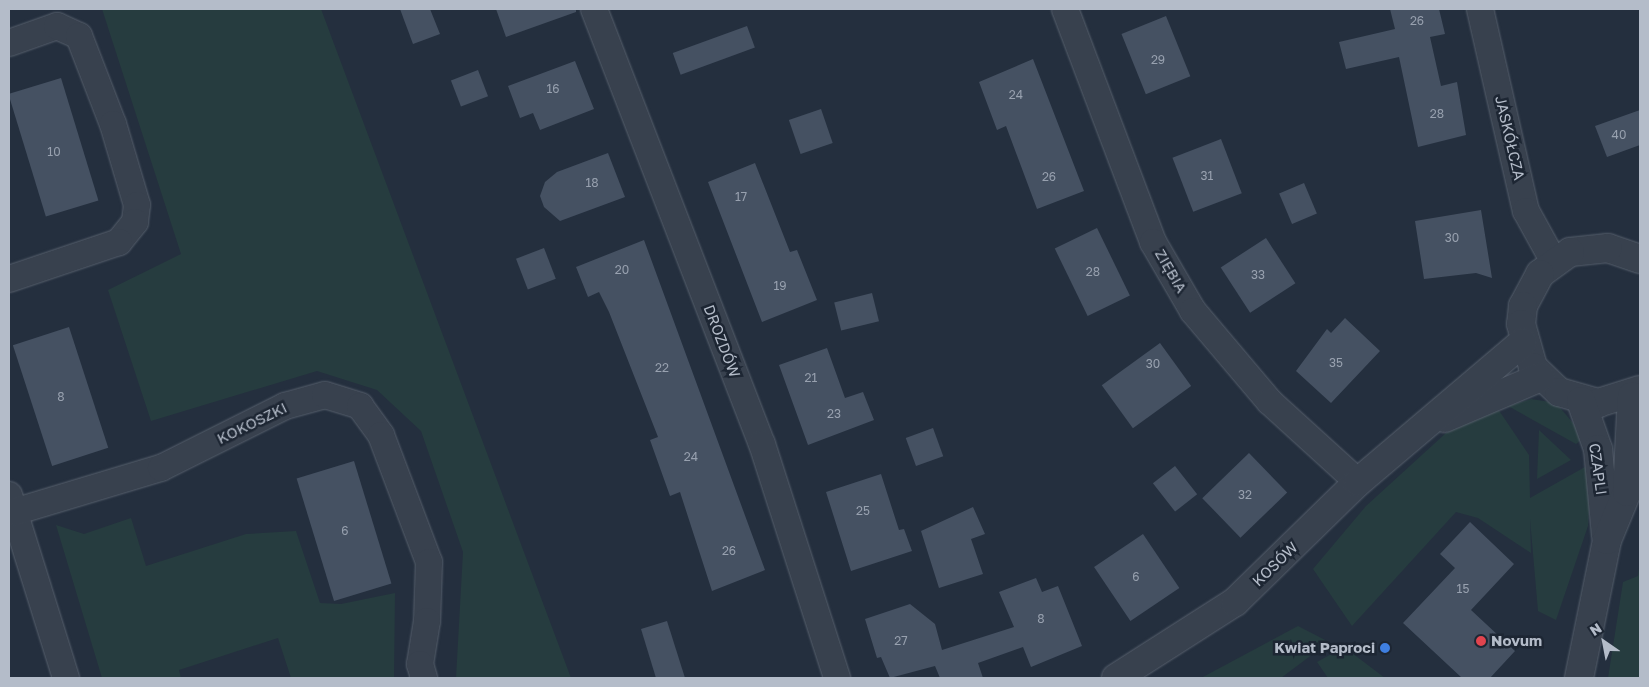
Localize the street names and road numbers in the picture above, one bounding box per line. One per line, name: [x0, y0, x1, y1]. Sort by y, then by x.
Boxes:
street label: JASKÓŁCZA: [1492, 94, 1528, 182]
street label: ZIĘBIA: [1151, 246, 1191, 296]
street label: DROZDÓW: [700, 302, 744, 380]
street label: KOKOSZKI: [214, 398, 290, 448]
street label: CZAPLI: [1585, 442, 1611, 496]
street label: KOSÓW: [1249, 538, 1301, 590]

